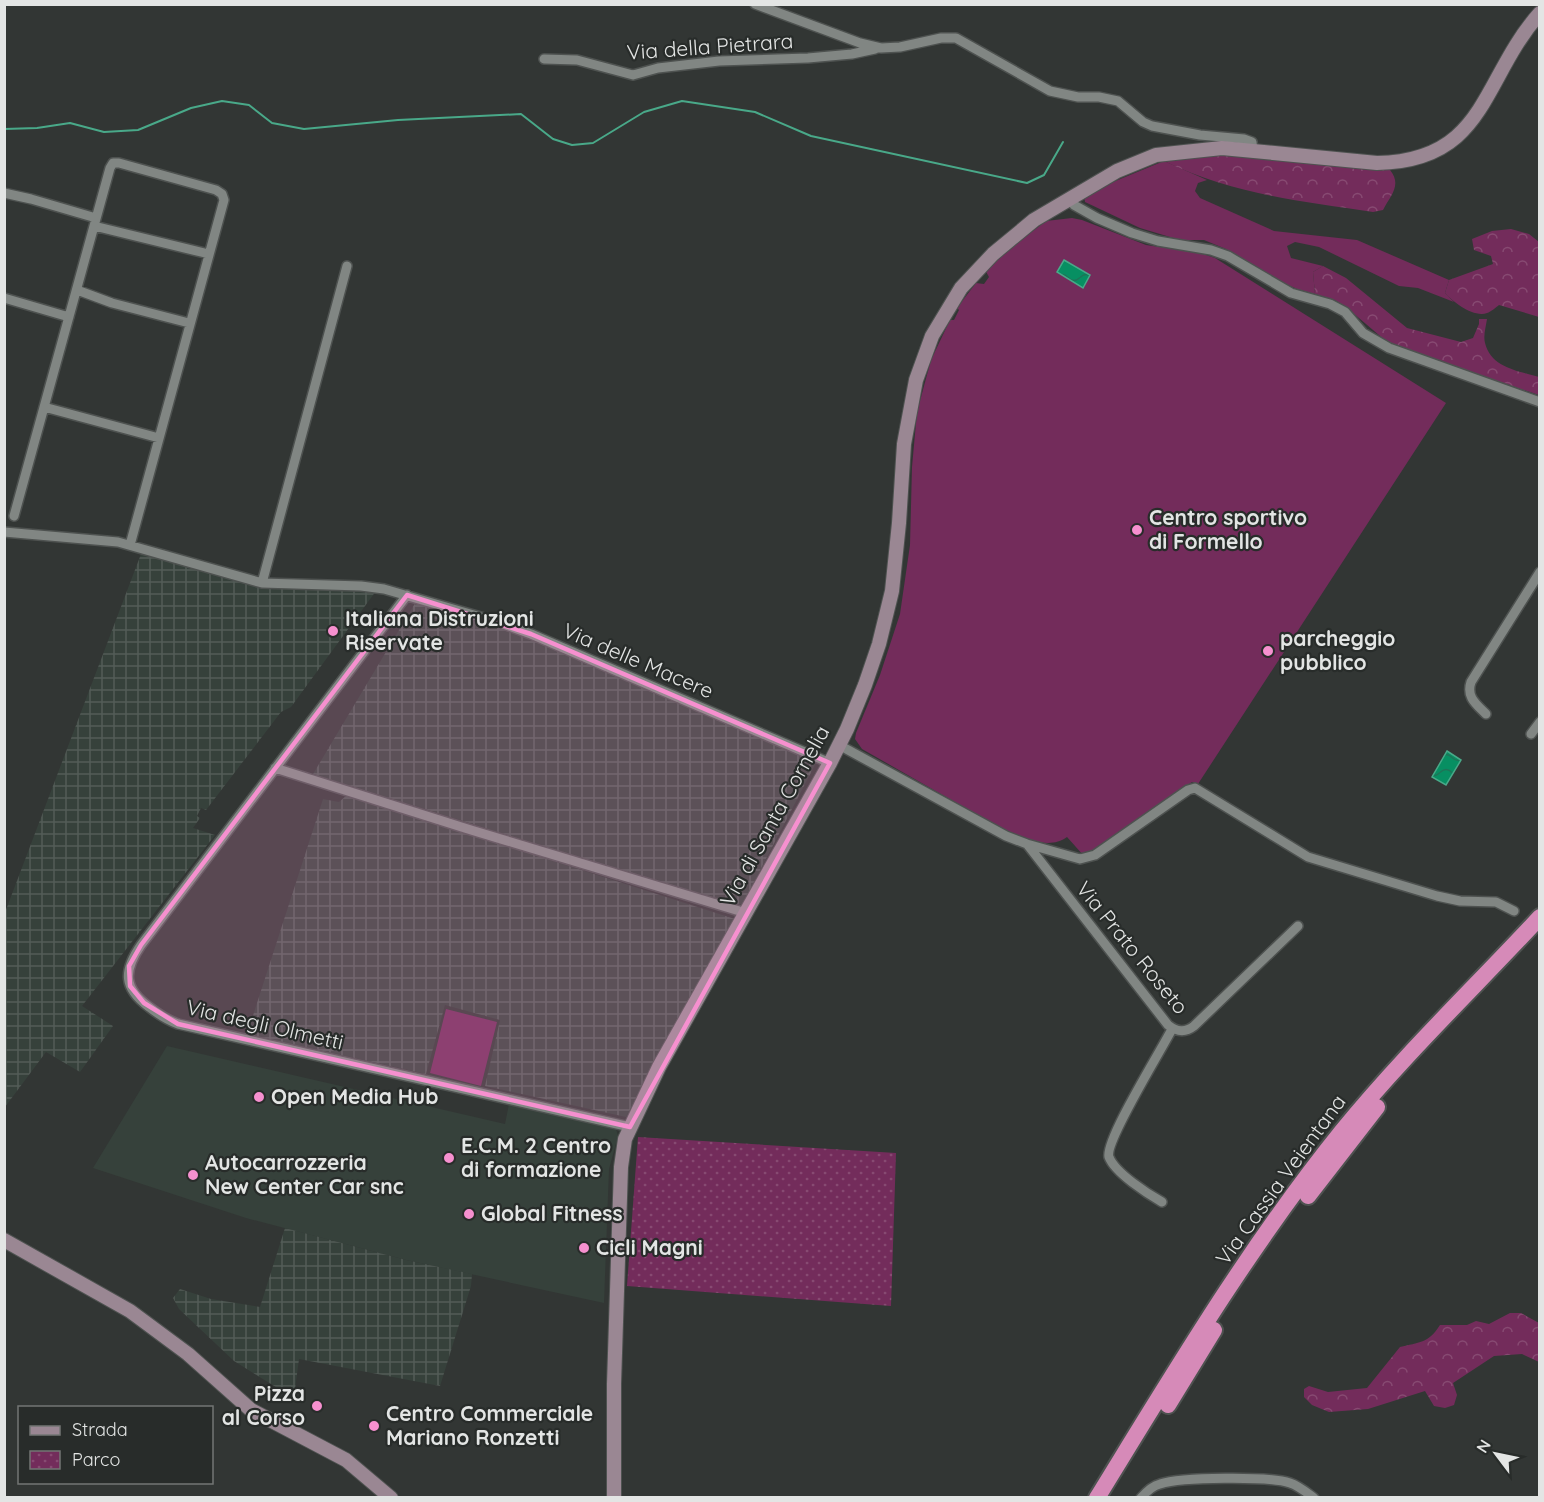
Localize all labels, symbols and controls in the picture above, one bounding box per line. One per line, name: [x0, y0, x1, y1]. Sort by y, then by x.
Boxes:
street label: Via della Pietrara: [626, 27, 794, 65]
place label: Centro sportivo di Formello: [1149, 504, 1307, 554]
marker: Centro sportivo di Formello: [1130, 523, 1144, 537]
place label: Italiana Distruzioni Riservate: [345, 605, 534, 655]
street label: Via delle Macere: [559, 617, 718, 703]
marker: Italiana Distruzioni Riservate: [326, 624, 340, 638]
place label: parcheggio pubblico: [1280, 625, 1395, 675]
marker: parcheggio pubblico: [1261, 644, 1275, 658]
street label: Via di Santa Cornelia: [714, 721, 835, 910]
street label: Via Prato Roseto: [1071, 876, 1194, 1019]
street label: Via degli Olmetti: [184, 993, 346, 1055]
place label: Open Media Hub: [271, 1083, 438, 1109]
street label: Via Cassia Veientana: [1210, 1089, 1351, 1270]
marker: Open Media Hub: [252, 1090, 266, 1104]
place label: E.C.M. 2 Centro di formazione: [461, 1132, 611, 1182]
place label: Autocarrozzeria New Center Car snc: [205, 1149, 404, 1199]
marker: E.C.M. 2 Centro di formazione: [442, 1151, 456, 1165]
marker: Autocarrozzeria New Center Car snc: [186, 1168, 200, 1182]
place label: Global Fitness: [481, 1200, 623, 1226]
marker: Global Fitness: [462, 1207, 476, 1221]
place label: Cicli Magni: [596, 1234, 703, 1260]
marker: Cicli Magni: [577, 1241, 591, 1255]
place label: Pizza al Corso: [222, 1380, 305, 1430]
marker: Pizza al Corso: [310, 1399, 324, 1413]
place label: Centro Commerciale Mariano Ronzetti: [386, 1400, 593, 1450]
legend: [18, 1406, 213, 1484]
text: Strada: [72, 1418, 128, 1441]
marker: Centro Commerciale Mariano Ronzetti: [367, 1419, 381, 1433]
north arrow: [1466, 1424, 1526, 1484]
text: N: [1472, 1436, 1495, 1456]
text: Parco: [72, 1448, 120, 1471]

